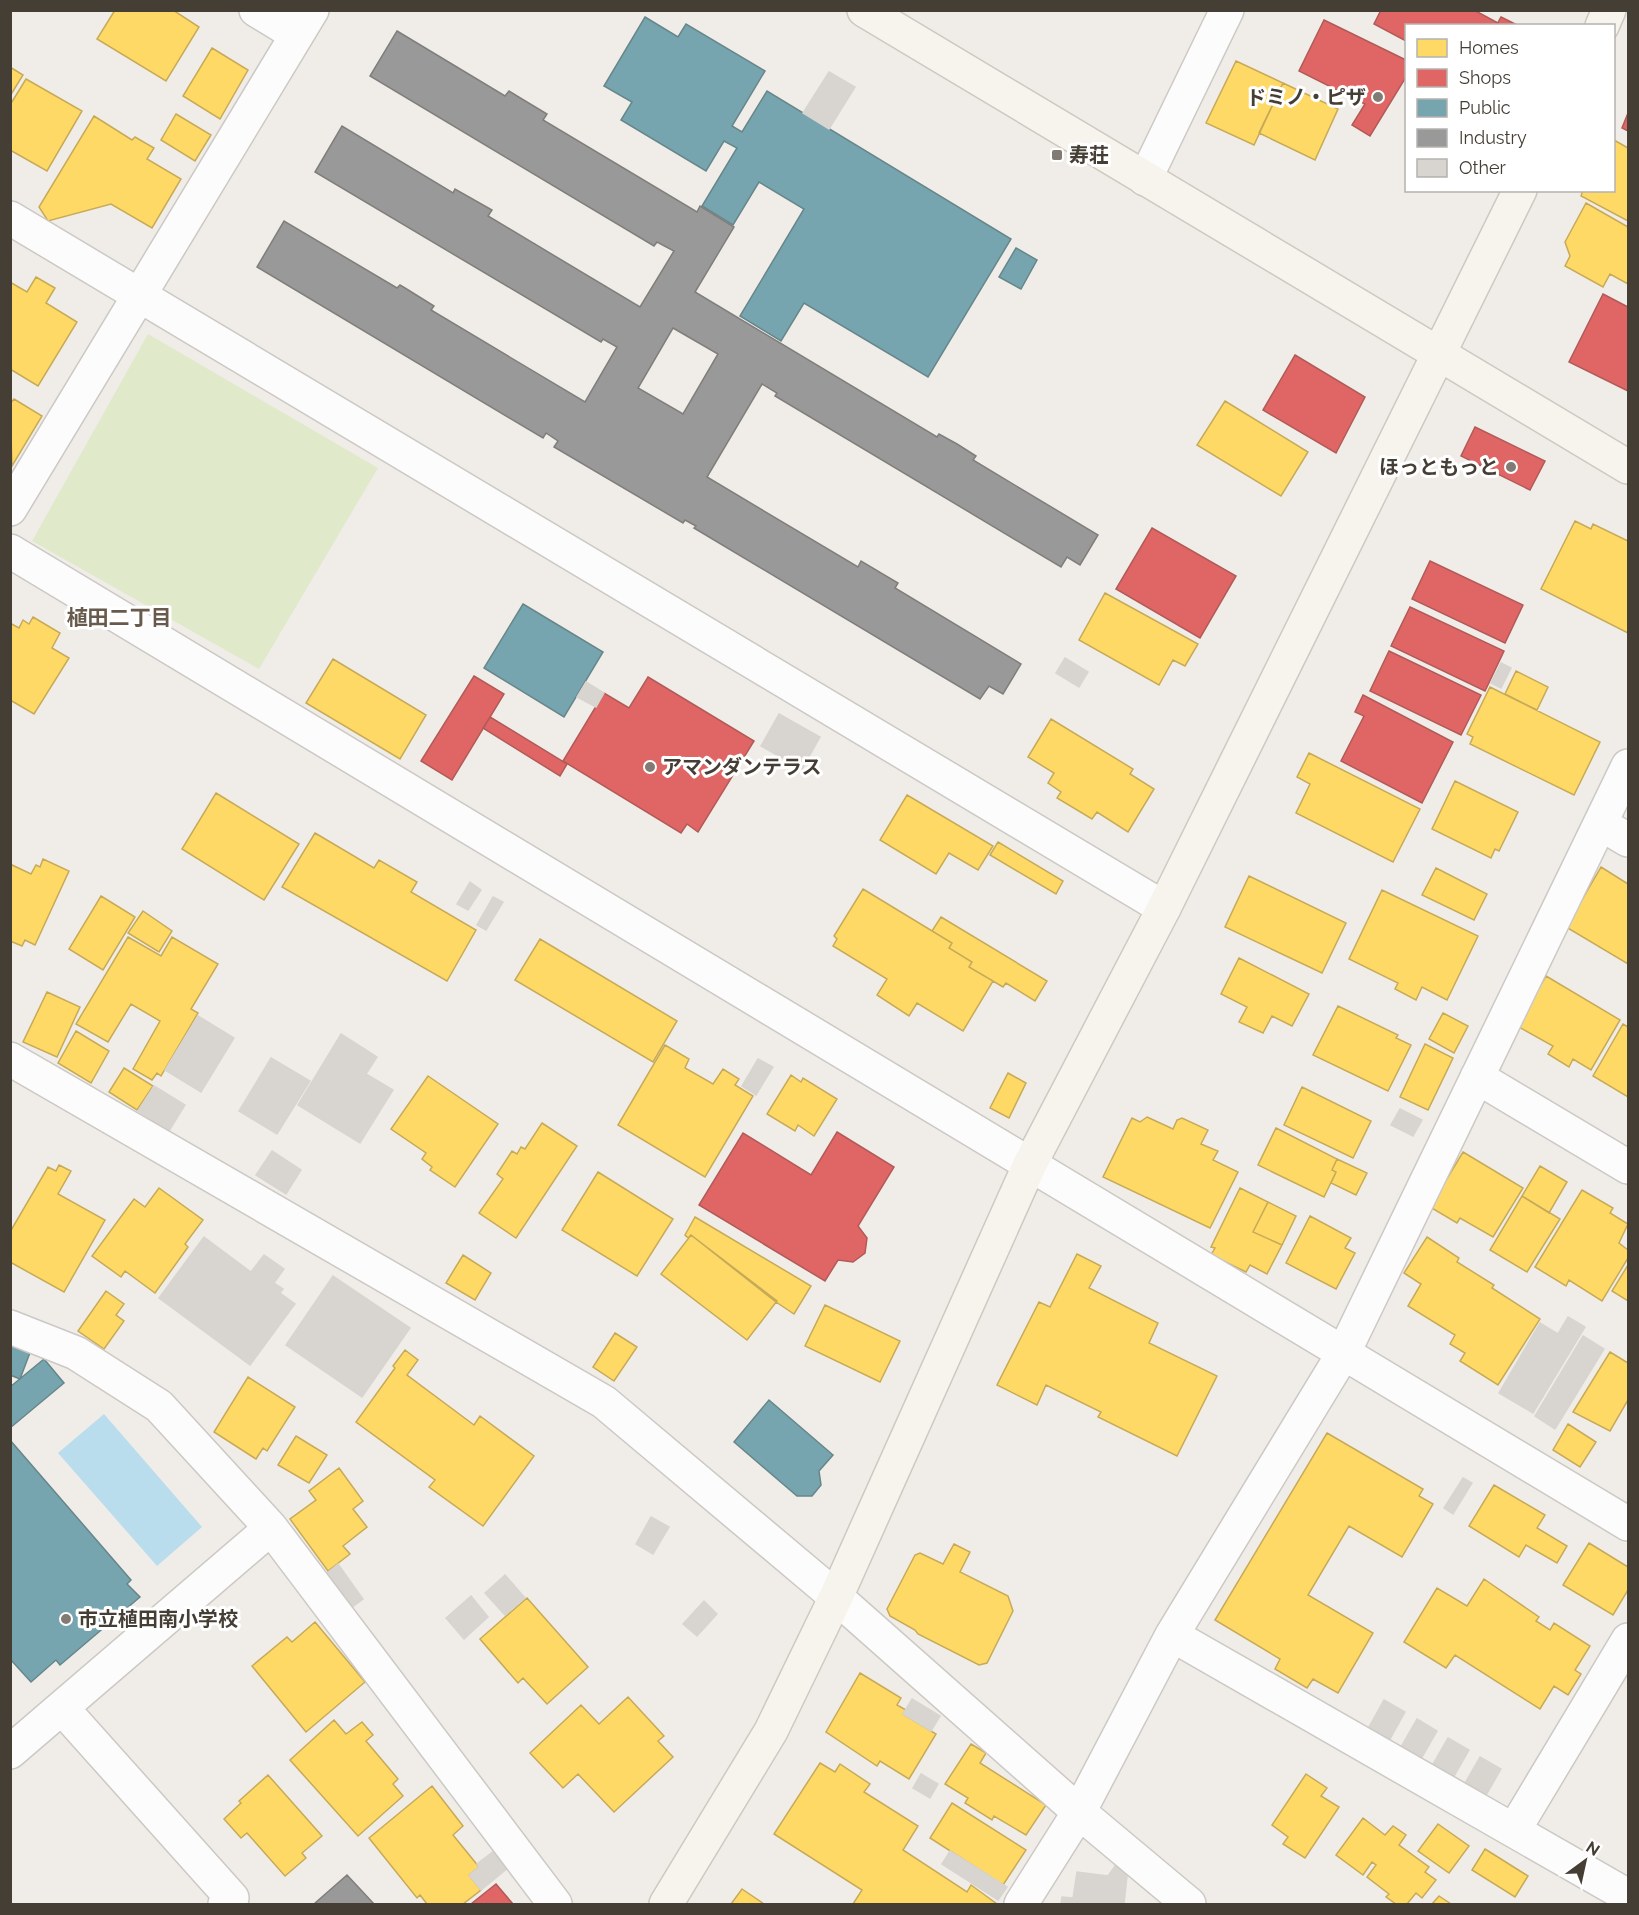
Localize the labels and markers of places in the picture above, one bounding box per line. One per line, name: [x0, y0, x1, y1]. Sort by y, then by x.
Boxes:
place label: ドミノ・ピザ: [1246, 85, 1366, 109]
marker: ドミノ・ピザ: [1371, 90, 1385, 104]
place label: 寿荘: [1069, 143, 1109, 167]
marker: 寿荘: [1050, 148, 1064, 162]
place label: ほっともっと: [1379, 455, 1499, 479]
marker: ほっともっと: [1504, 460, 1518, 474]
place label: アマンダンテラス: [662, 755, 822, 779]
marker: アマンダンテラス: [643, 760, 657, 774]
place label: 市立植田南小学校: [78, 1607, 238, 1631]
marker: 市立植田南小学校: [59, 1612, 73, 1626]

